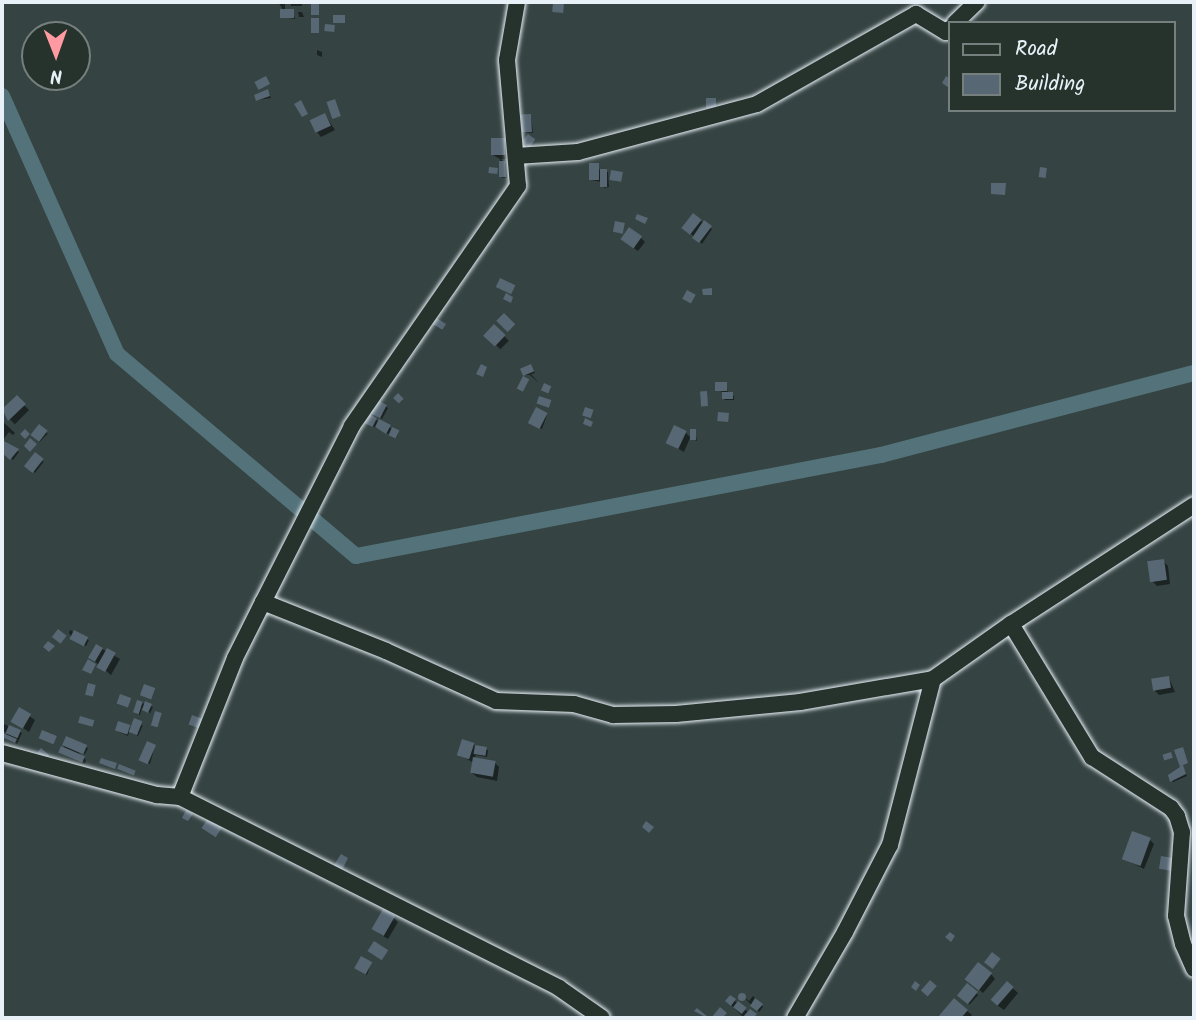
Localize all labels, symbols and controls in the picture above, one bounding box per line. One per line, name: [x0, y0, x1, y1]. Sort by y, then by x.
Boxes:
north arrow: [21, 21, 91, 91]
legend: [948, 21, 1175, 112]
text: Road: [1015, 33, 1057, 66]
text: N: [50, 60, 63, 90]
text: Building: [1015, 68, 1085, 101]

